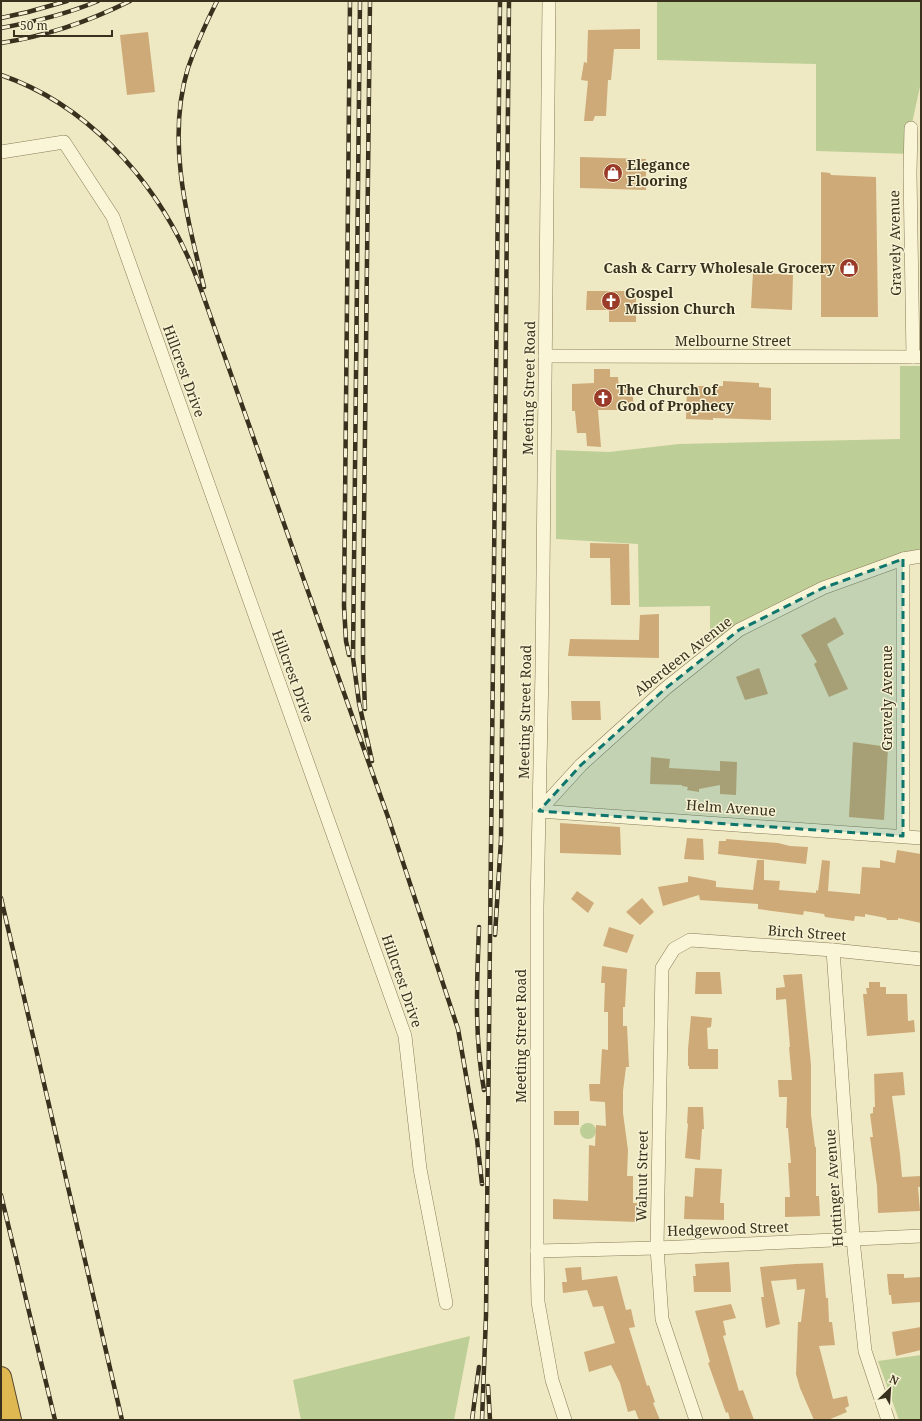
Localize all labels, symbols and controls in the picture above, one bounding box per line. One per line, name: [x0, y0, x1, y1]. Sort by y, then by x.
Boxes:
scale bar: [14, 12, 112, 38]
text: 50 m: [20, 17, 48, 34]
place label: Elegance Flooring: [627, 155, 690, 190]
shop icon: Elegance Flooring: [602, 162, 624, 184]
street label: Gravely Avenue: [884, 190, 905, 296]
shop icon: Cash & Carry Wholesale Grocery: [838, 257, 860, 279]
place label: Cash & Carry Wholesale Grocery: [603, 258, 836, 277]
place label: Gospel Mission Church: [625, 283, 735, 318]
church icon: Gospel Mission Church: [600, 290, 622, 312]
street label: Meeting Street Road: [518, 320, 539, 455]
street label: Hillcrest Drive: [159, 322, 210, 420]
street label: Melbourne Street: [675, 331, 791, 350]
place label: The Church of God of Prophecy: [617, 380, 735, 415]
church icon: The Church of God of Prophecy: [592, 387, 614, 409]
street label: Aberdeen Avenue: [630, 612, 735, 700]
street label: Hillcrest Drive: [268, 627, 319, 725]
street label: Meeting Street Road: [514, 644, 535, 779]
street label: Gravely Avenue: [877, 645, 896, 751]
street label: Helm Avenue: [686, 795, 777, 820]
street label: Birch Street: [767, 920, 847, 945]
street label: Hillcrest Drive: [378, 932, 427, 1030]
street label: Meeting Street Road: [511, 969, 530, 1103]
street label: Hottinger Avenue: [820, 1129, 847, 1247]
street label: Walnut Street: [631, 1130, 652, 1222]
street label: Hedgewood Street: [667, 1217, 789, 1240]
north arrow: [870, 1369, 910, 1409]
text: N: [887, 1371, 902, 1388]

